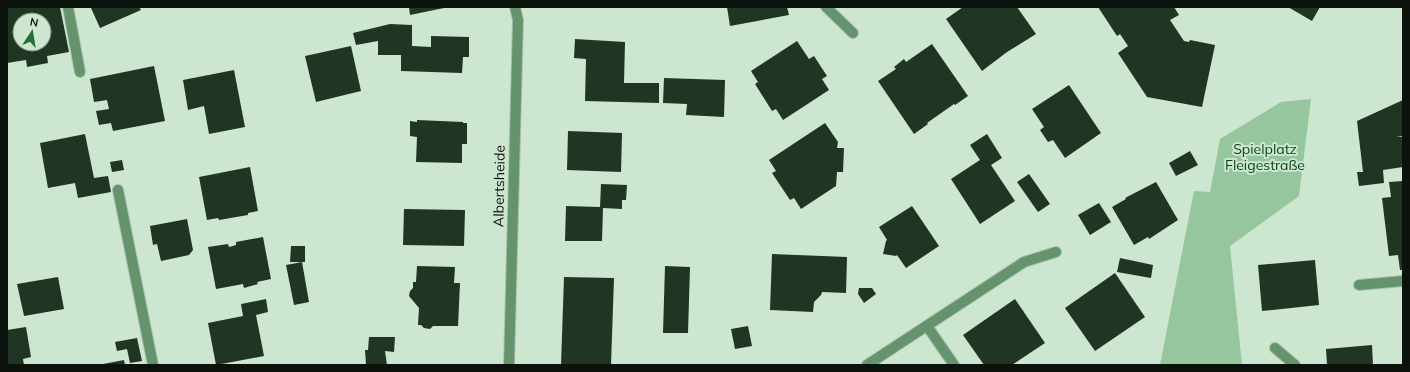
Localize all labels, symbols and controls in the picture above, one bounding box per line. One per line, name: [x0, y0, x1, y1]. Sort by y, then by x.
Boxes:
north arrow: [12, 12, 52, 52]
text: N: [29, 15, 40, 30]
park label: Spielplatz Fleigestraße: [1225, 140, 1305, 174]
street label: Albertsheide: [489, 145, 509, 227]

